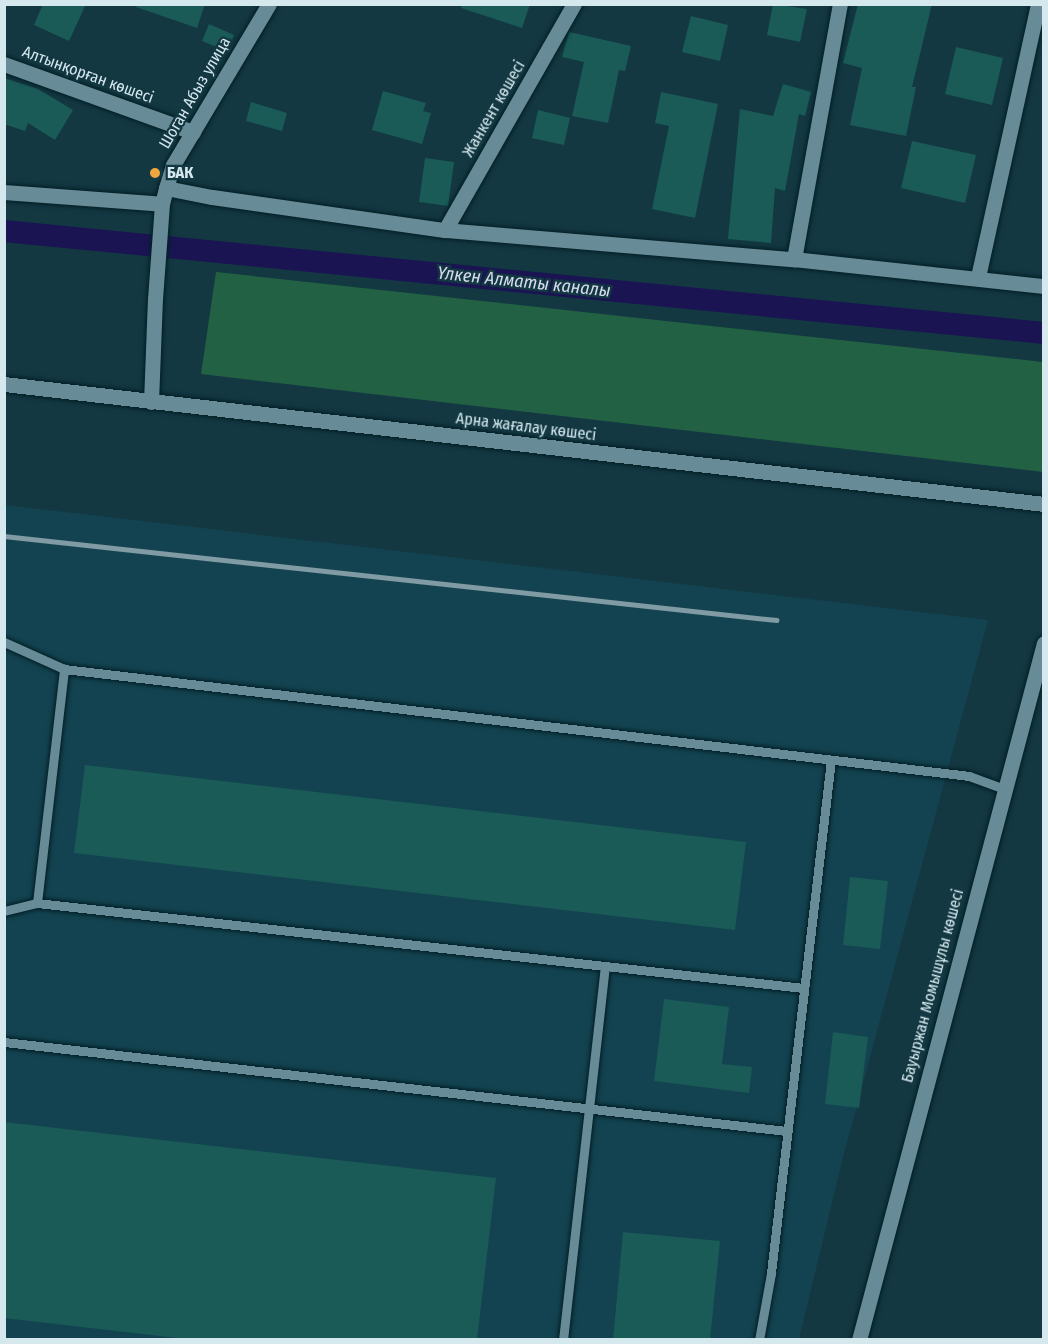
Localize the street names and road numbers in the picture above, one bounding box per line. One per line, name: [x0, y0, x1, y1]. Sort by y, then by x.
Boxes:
street label: Шоган Абыз улица: [155, 34, 235, 152]
street label: Алтынқорған көшесі: [20, 42, 156, 108]
street label: Жанкент көшесі: [459, 57, 529, 161]
street label: Арна жағалау көшесі: [455, 409, 597, 445]
street label: Бауыржан Момышұлы көшесі: [898, 887, 968, 1085]

